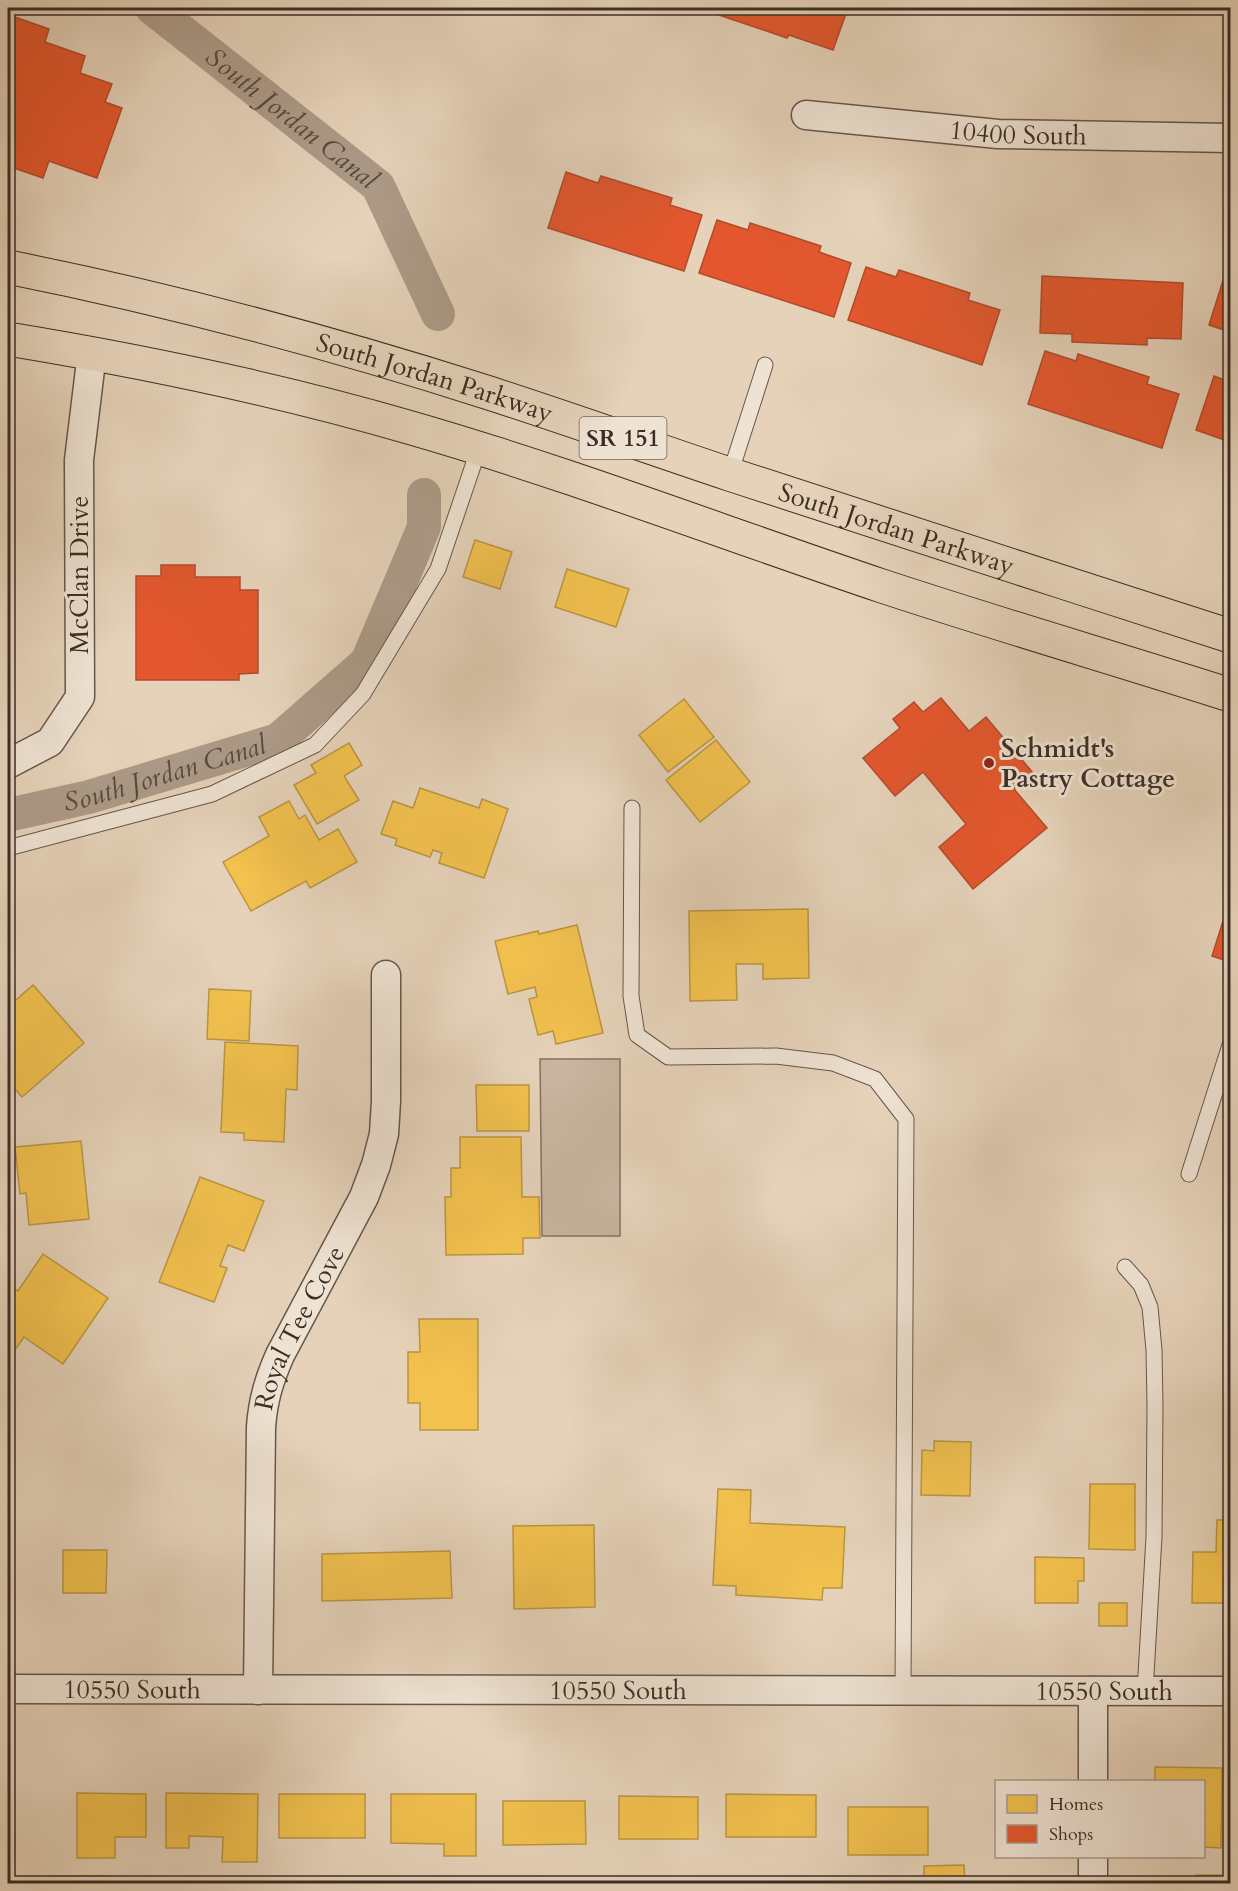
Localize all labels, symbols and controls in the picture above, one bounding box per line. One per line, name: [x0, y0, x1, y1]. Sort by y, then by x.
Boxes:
water label: South Jordan Canal: [198, 39, 386, 198]
street label: 10400 South: [948, 112, 1087, 154]
street label: South Jordan Parkway: [312, 325, 558, 431]
road number: SR 151: [580, 417, 666, 459]
street label: South Jordan Parkway: [774, 474, 1019, 584]
street label: McClan Drive: [62, 496, 97, 654]
water label: South Jordan Canal: [60, 726, 271, 821]
place label: Schmidt's Pastry Cottage: [1001, 731, 1175, 796]
marker: Schmidt's Pastry Cottage: [982, 756, 996, 770]
street label: Royal Tee Cove: [246, 1239, 353, 1413]
street label: 10550 South: [63, 1672, 201, 1707]
street label: 10550 South: [549, 1673, 687, 1708]
street label: 10550 South: [1035, 1674, 1173, 1709]
legend: [995, 1780, 1205, 1858]
text: Homes: [1049, 1792, 1103, 1817]
text: Shops: [1049, 1822, 1093, 1847]

